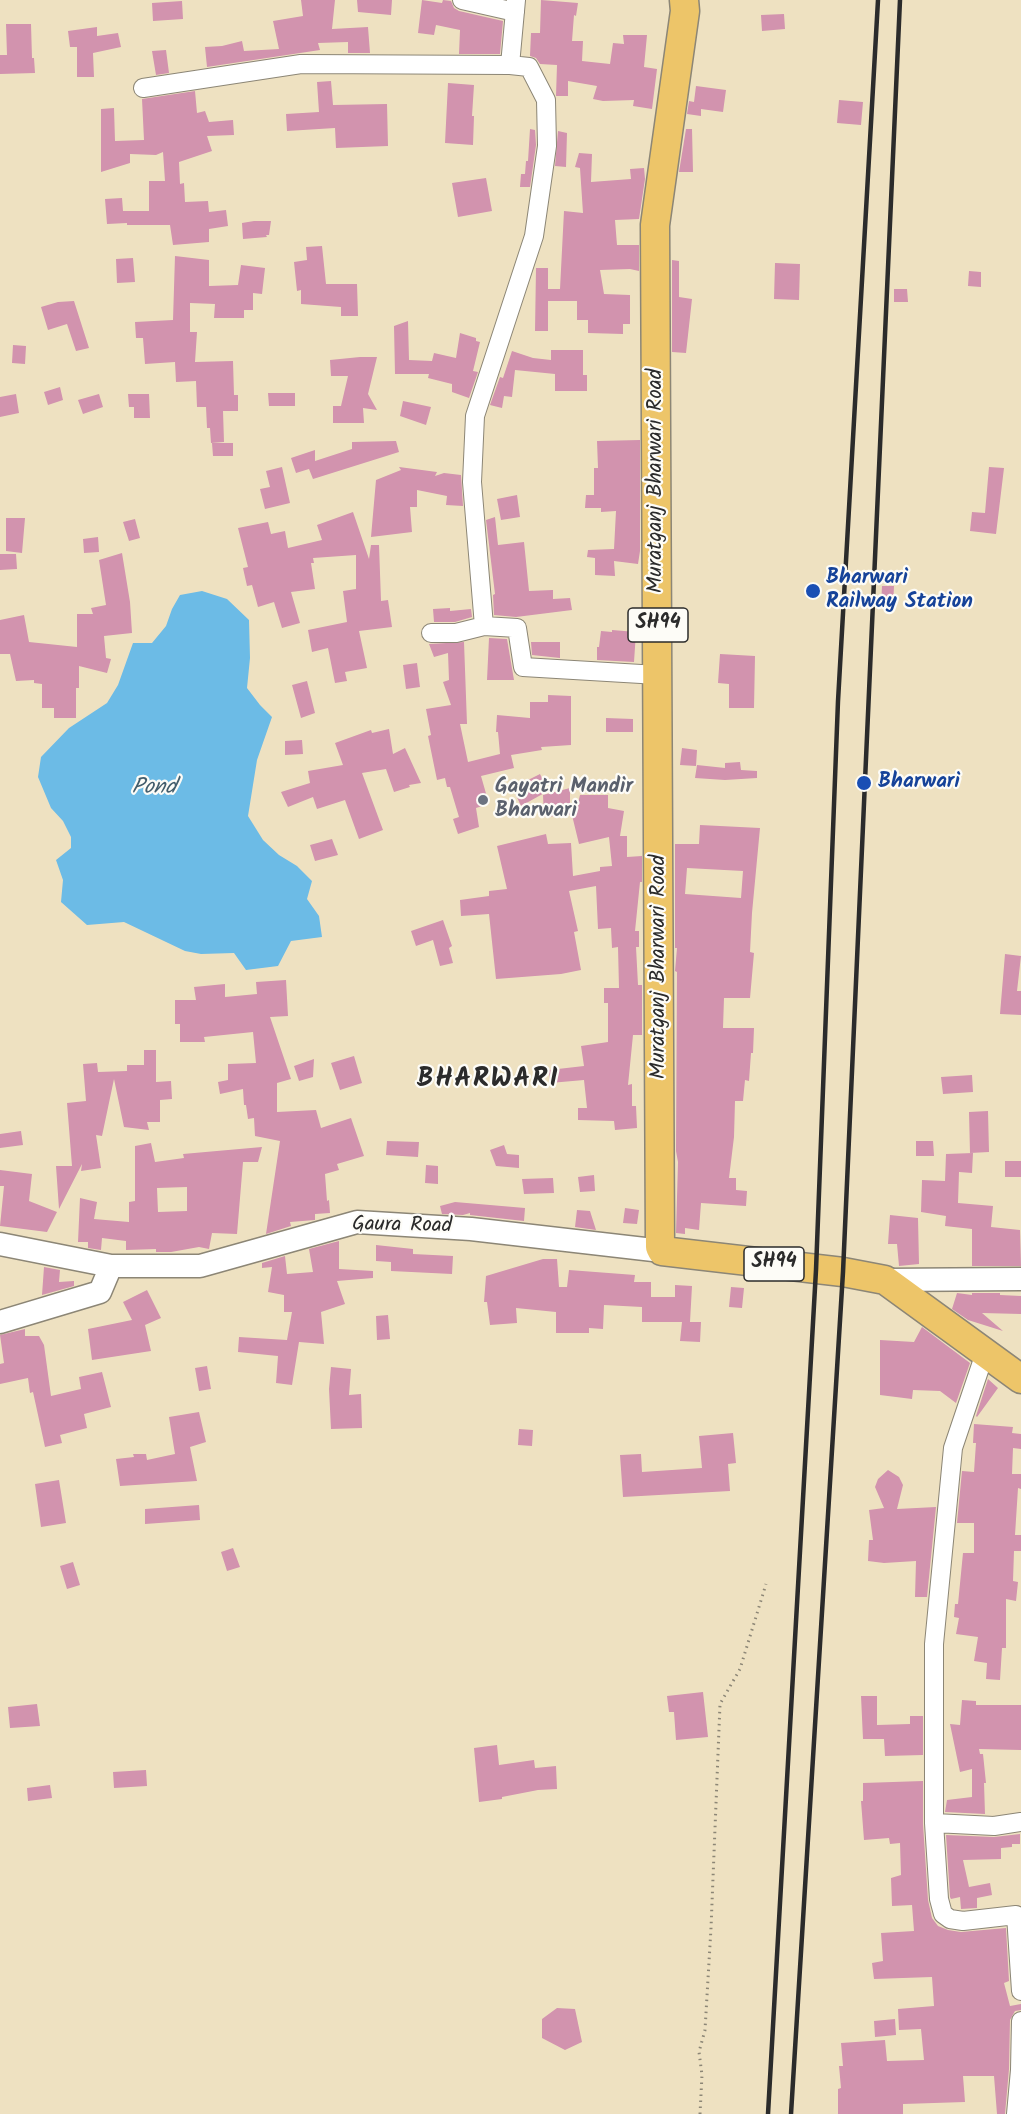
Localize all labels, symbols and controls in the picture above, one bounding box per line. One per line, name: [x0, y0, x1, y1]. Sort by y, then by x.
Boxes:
street label: Muratganj Bharwari Road: [644, 369, 670, 593]
place label: Bharwari Railway Station: [826, 566, 973, 616]
marker: Bharwari Railway Station: [804, 582, 822, 600]
road number: SH94: [628, 608, 688, 642]
place label: Bharwari: [878, 770, 960, 796]
marker: Bharwari: [855, 774, 873, 792]
place label: Gayatri Mandir Bharwari: [495, 775, 633, 825]
water label: Pond: [132, 776, 176, 802]
marker: Gayatri Mandir Bharwari: [476, 793, 490, 807]
street label: Muratganj Bharwari Road: [647, 855, 673, 1079]
district label: BHARWARI: [417, 1065, 559, 1097]
street label: Gaura Road: [352, 1214, 452, 1240]
road number: SH94: [744, 1247, 804, 1281]

